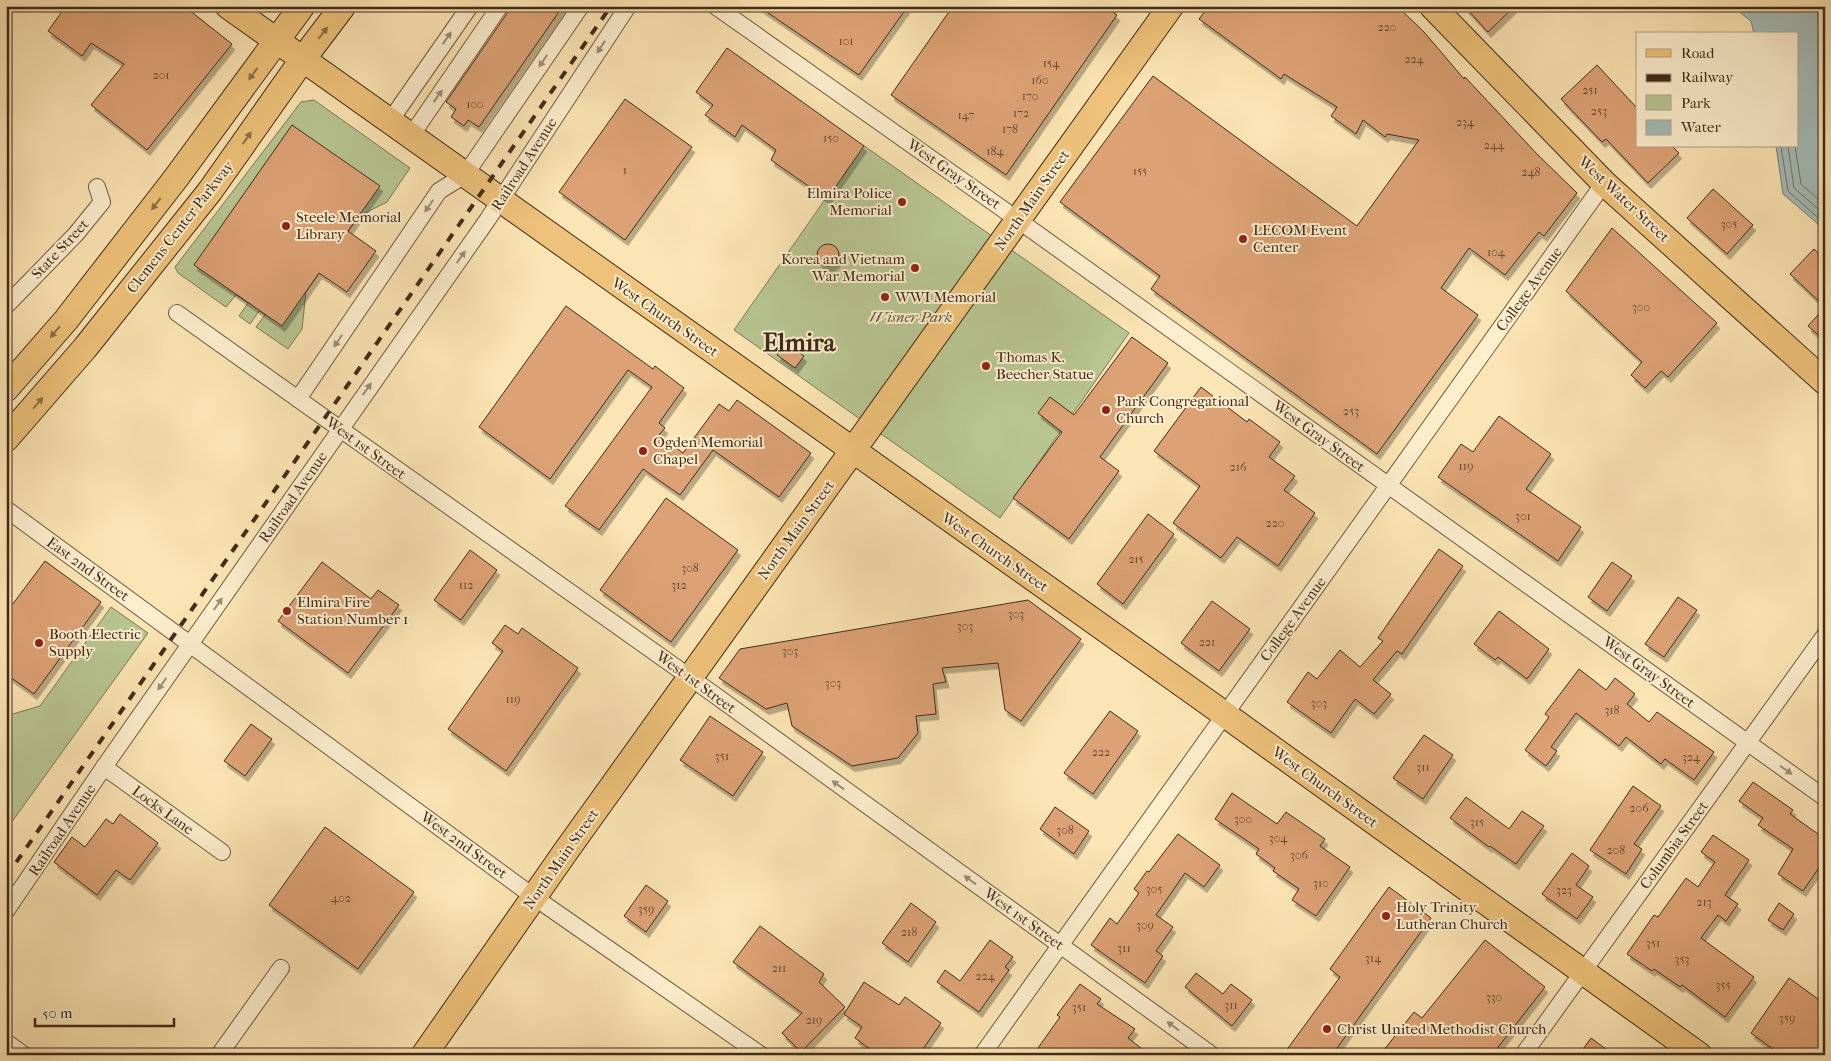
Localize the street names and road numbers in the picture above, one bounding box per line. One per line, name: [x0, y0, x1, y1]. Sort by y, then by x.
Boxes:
street label: Railroad Avenue: [487, 114, 561, 214]
street label: West Gray Street: [903, 135, 1005, 213]
street label: North Main Street: [991, 146, 1074, 254]
street label: West Water Street: [1574, 152, 1674, 246]
street label: Clemens Center Parkway: [123, 157, 238, 297]
street label: State Street: [28, 215, 93, 283]
street label: College Avenue: [1492, 243, 1566, 335]
street label: West Church Street: [607, 273, 722, 361]
street label: West Gray Street: [1269, 396, 1369, 476]
street label: West 1st Street: [322, 412, 410, 483]
street label: Railroad Avenue: [255, 447, 331, 546]
street label: North Main Street: [754, 476, 839, 583]
street label: West Church Street: [937, 508, 1052, 596]
street label: East 2nd Street: [43, 533, 133, 605]
street label: College Avenue: [1256, 573, 1330, 665]
street label: West Gray Street: [1599, 632, 1699, 712]
street label: West 1st Street: [652, 646, 740, 717]
street label: West Church Street: [1268, 742, 1382, 832]
street label: Railroad Avenue: [25, 780, 100, 879]
street label: Locks Lane: [129, 782, 198, 839]
street label: Columbia Street: [1636, 797, 1712, 893]
street label: North Main Street: [520, 805, 603, 913]
street label: West 2nd Street: [416, 807, 511, 883]
street label: West 1st Street: [980, 883, 1068, 954]

